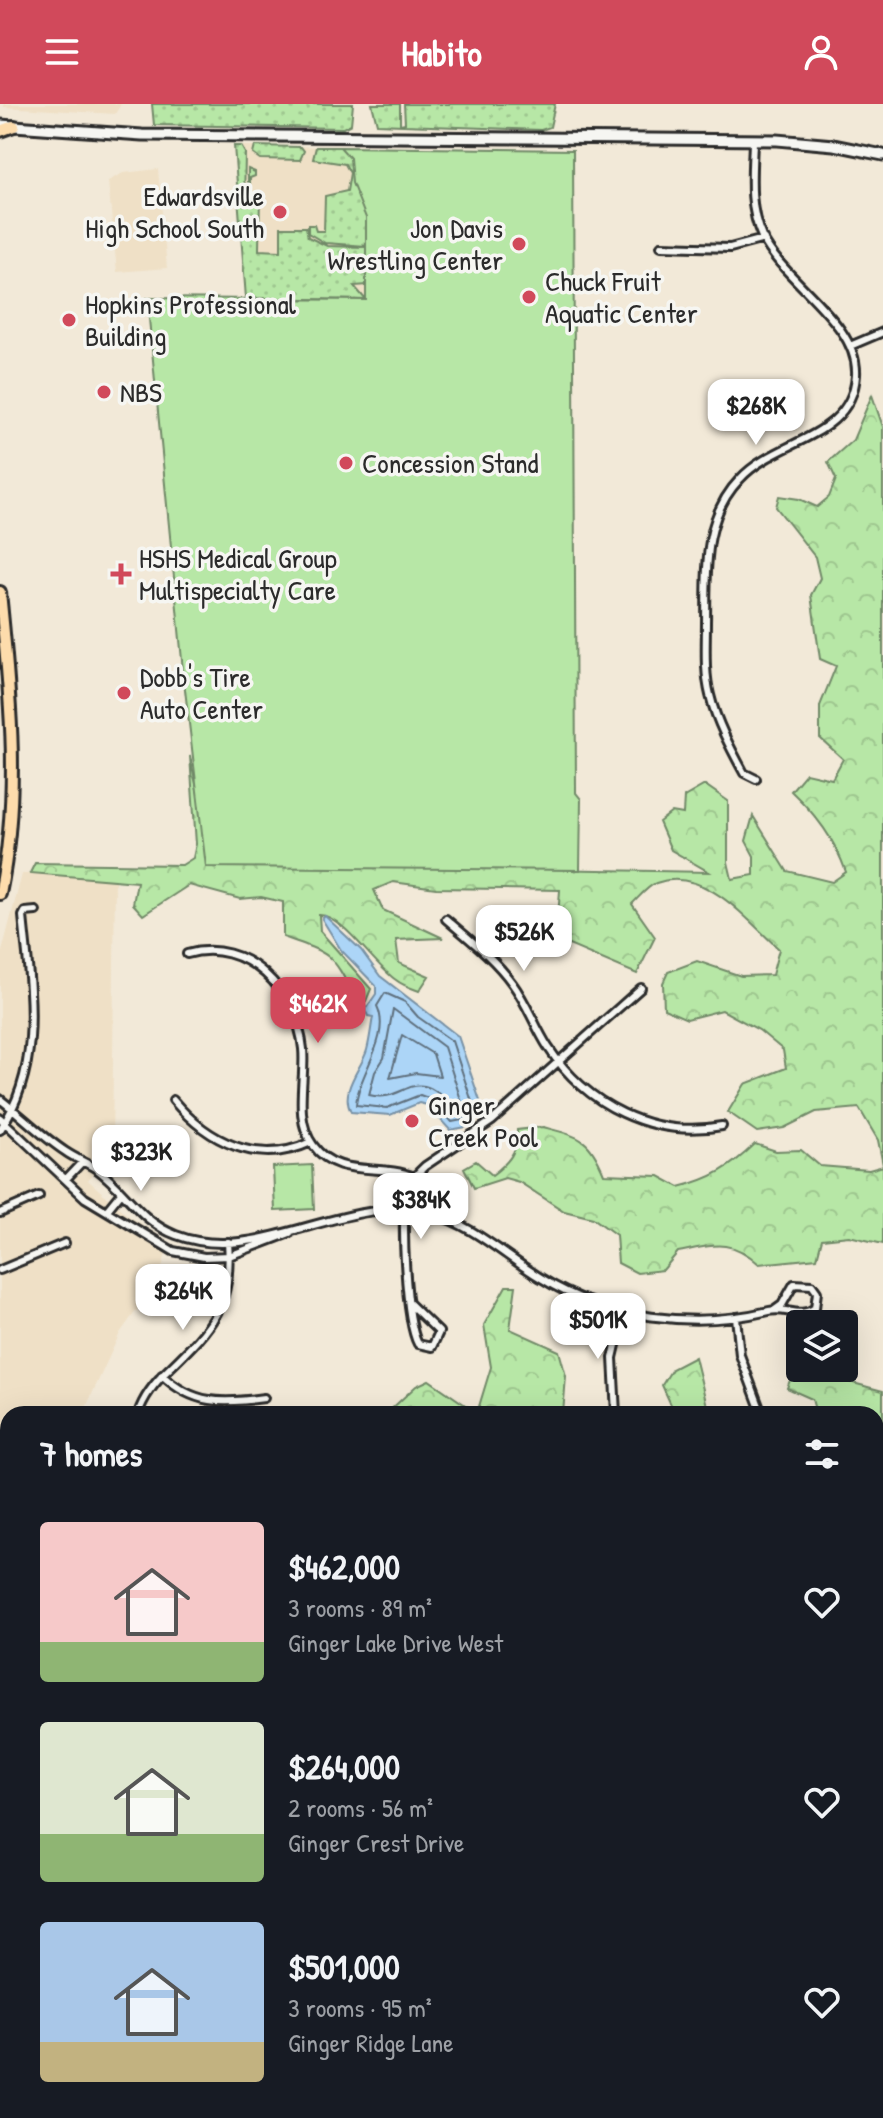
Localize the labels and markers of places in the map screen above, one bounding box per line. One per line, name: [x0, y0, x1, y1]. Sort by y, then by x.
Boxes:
place label: Edwardsville High School South: [85, 177, 264, 247]
marker: Edwardsville High School South: [271, 203, 289, 221]
place label: Jon Davis Wrestling Center: [327, 209, 503, 279]
marker: Jon Davis Wrestling Center: [510, 235, 528, 253]
place label: Chuck Fruit Aquatic Center: [545, 262, 698, 332]
place label: Hopkins Professional Building: [85, 285, 297, 355]
marker: Chuck Fruit Aquatic Center: [520, 288, 538, 306]
marker: Hopkins Professional Building: [60, 311, 78, 329]
place label: NBS: [120, 373, 162, 411]
pin: $268K: [700, 379, 812, 447]
marker: NBS: [95, 383, 113, 401]
place label: Concession Stand: [362, 444, 539, 482]
marker: Concession Stand: [337, 454, 355, 472]
place label: HSHS Medical Group Multispecialty Care: [139, 539, 337, 609]
marker: HSHS Medical Group Multispecialty Care: [110, 563, 132, 585]
place label: Dobb's Tire Auto Center: [140, 658, 263, 728]
marker: Dobb's Tire Auto Center: [115, 684, 133, 702]
pin: $526K: [468, 905, 580, 973]
pin: $462K: [262, 977, 374, 1045]
place label: Ginger Creek Pool: [428, 1086, 539, 1156]
marker: Ginger Creek Pool: [403, 1112, 421, 1130]
pin: $323K: [85, 1125, 197, 1193]
pin: $384K: [365, 1173, 477, 1241]
pin: $264K: [127, 1264, 239, 1332]
pin: $501K: [542, 1293, 654, 1361]

